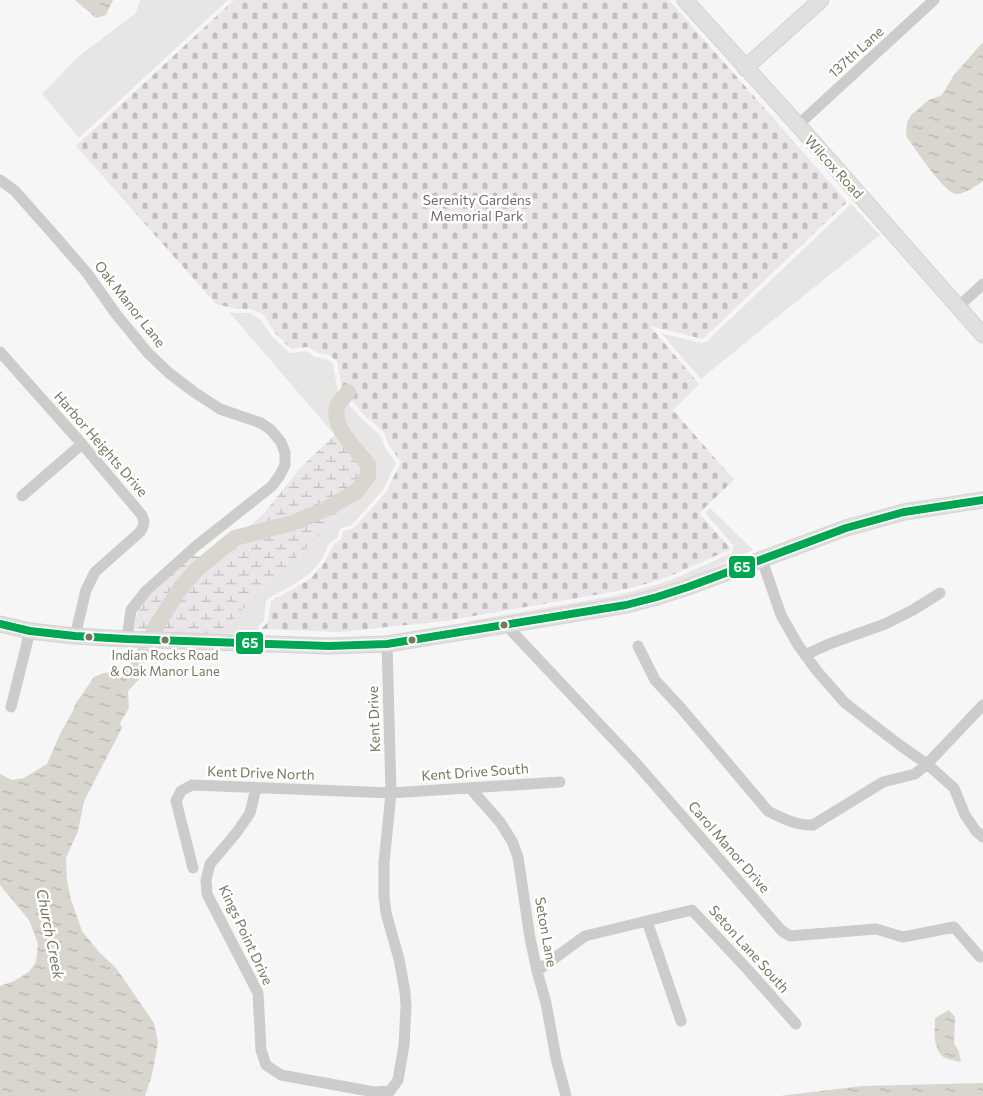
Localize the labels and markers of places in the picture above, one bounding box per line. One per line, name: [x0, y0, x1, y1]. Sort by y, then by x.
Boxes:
unlabelled marker: [499, 620, 509, 630]
unlabelled marker: [84, 632, 94, 642]
marker: Indian Rocks Road & Oak Manor Lane: [160, 635, 170, 645]
unlabelled marker: [407, 635, 417, 645]
place label: Indian Rocks Road & Oak Manor Lane: [110, 647, 220, 679]

